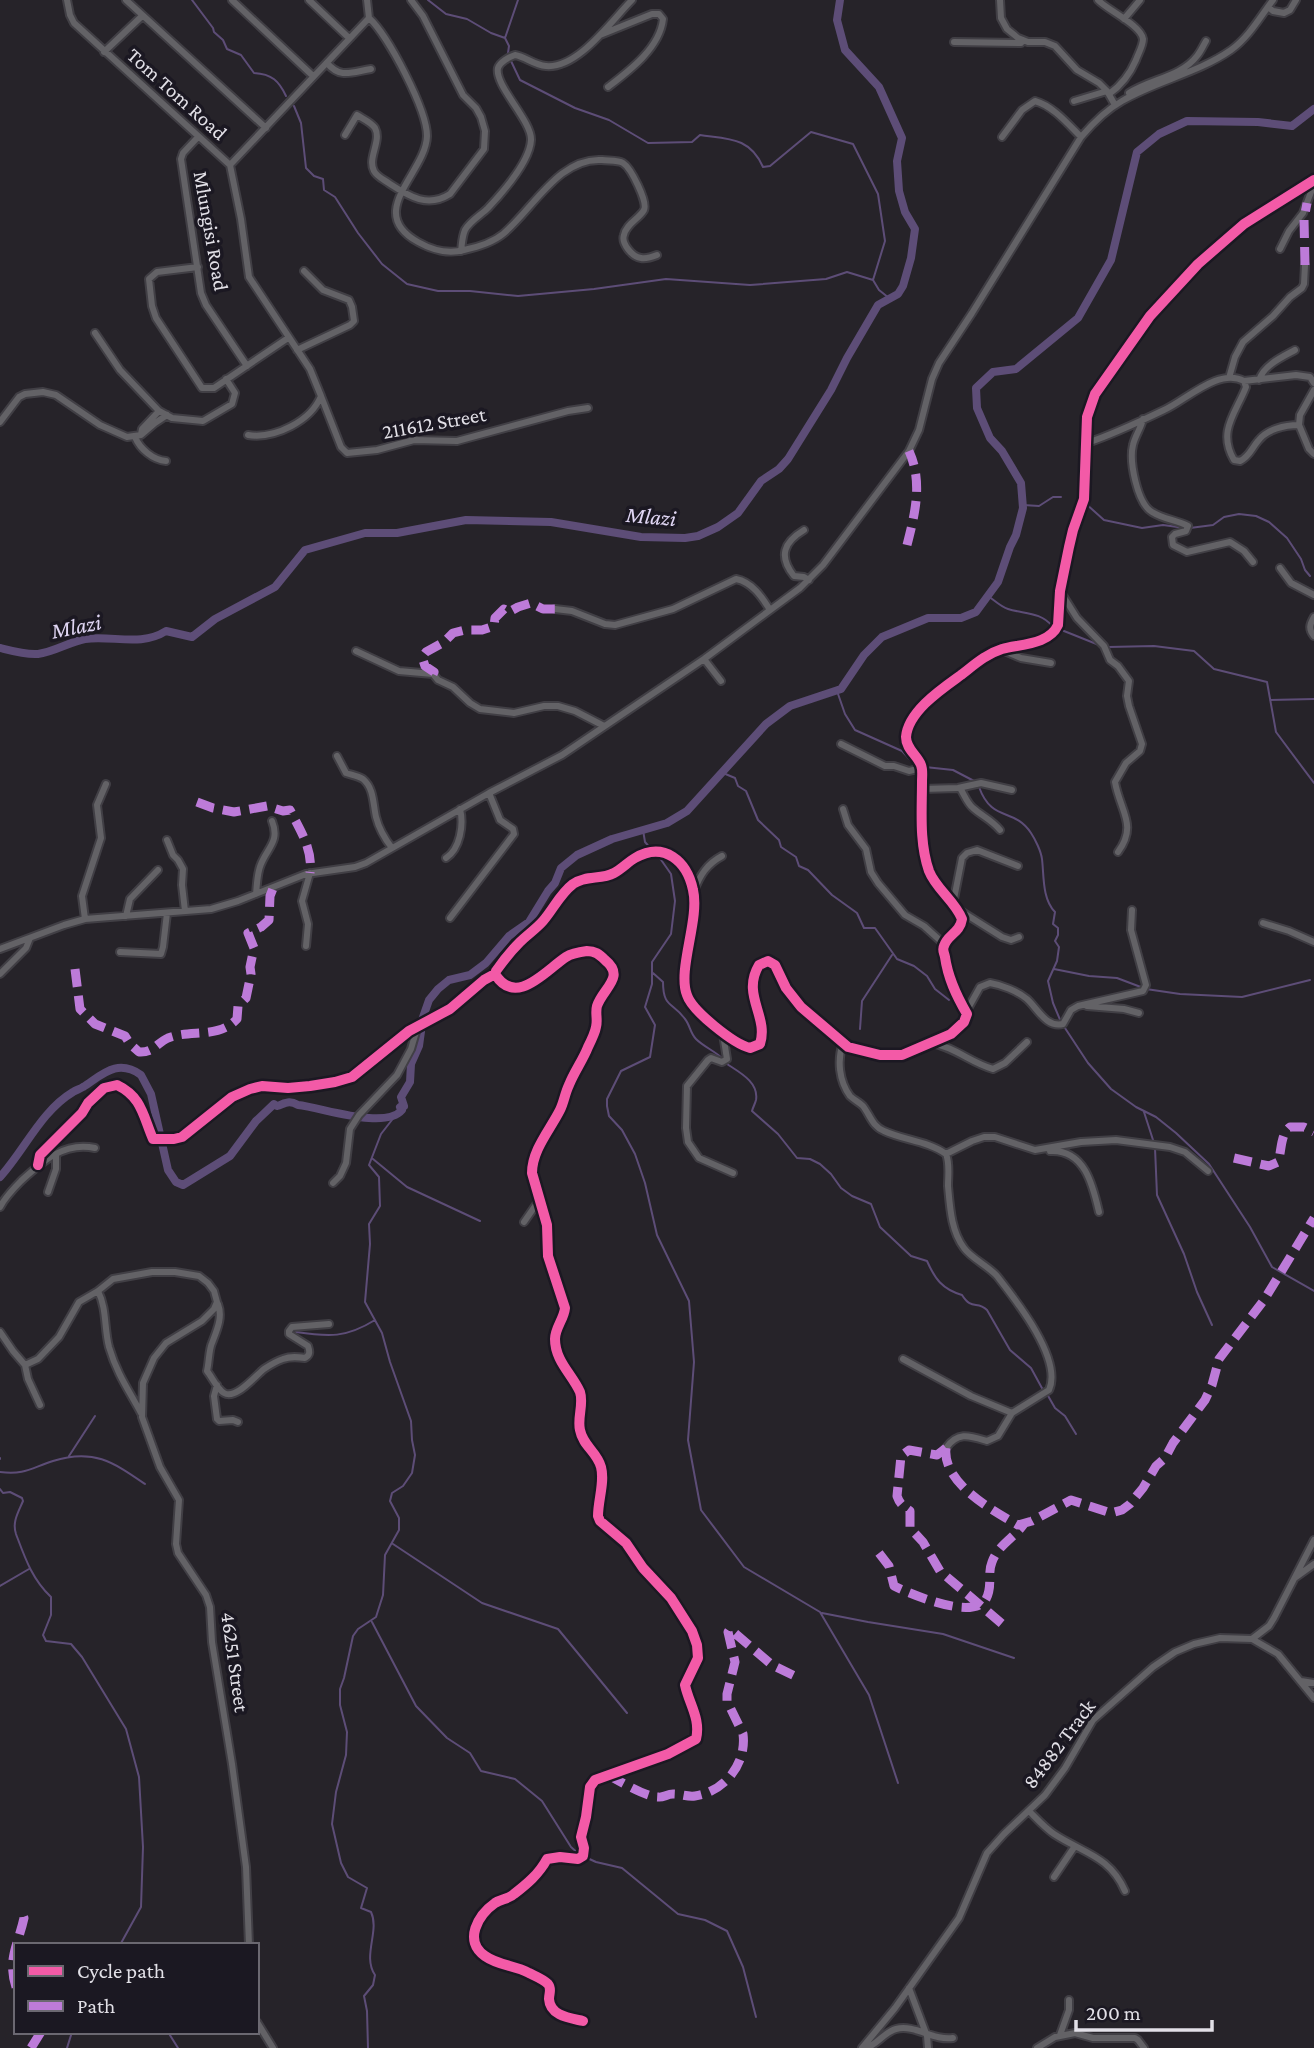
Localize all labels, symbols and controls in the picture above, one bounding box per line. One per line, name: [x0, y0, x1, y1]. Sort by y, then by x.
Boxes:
street label: Tom Tom Road: [122, 43, 232, 145]
street label: Mlungisi Road: [189, 169, 233, 293]
street label: 211612 Street: [380, 402, 489, 444]
water label: Mlazi: [624, 501, 678, 531]
water label: Mlazi: [48, 608, 104, 644]
street label: 46251 Street: [216, 1610, 254, 1715]
street label: 84882 Track: [1018, 1695, 1100, 1793]
legend: [14, 1943, 259, 2034]
text: Cycle path: [77, 1959, 165, 1983]
scale bar: [1076, 1988, 1212, 2032]
text: Path: [77, 1994, 115, 2018]
text: 200 m: [1086, 2001, 1141, 2025]

